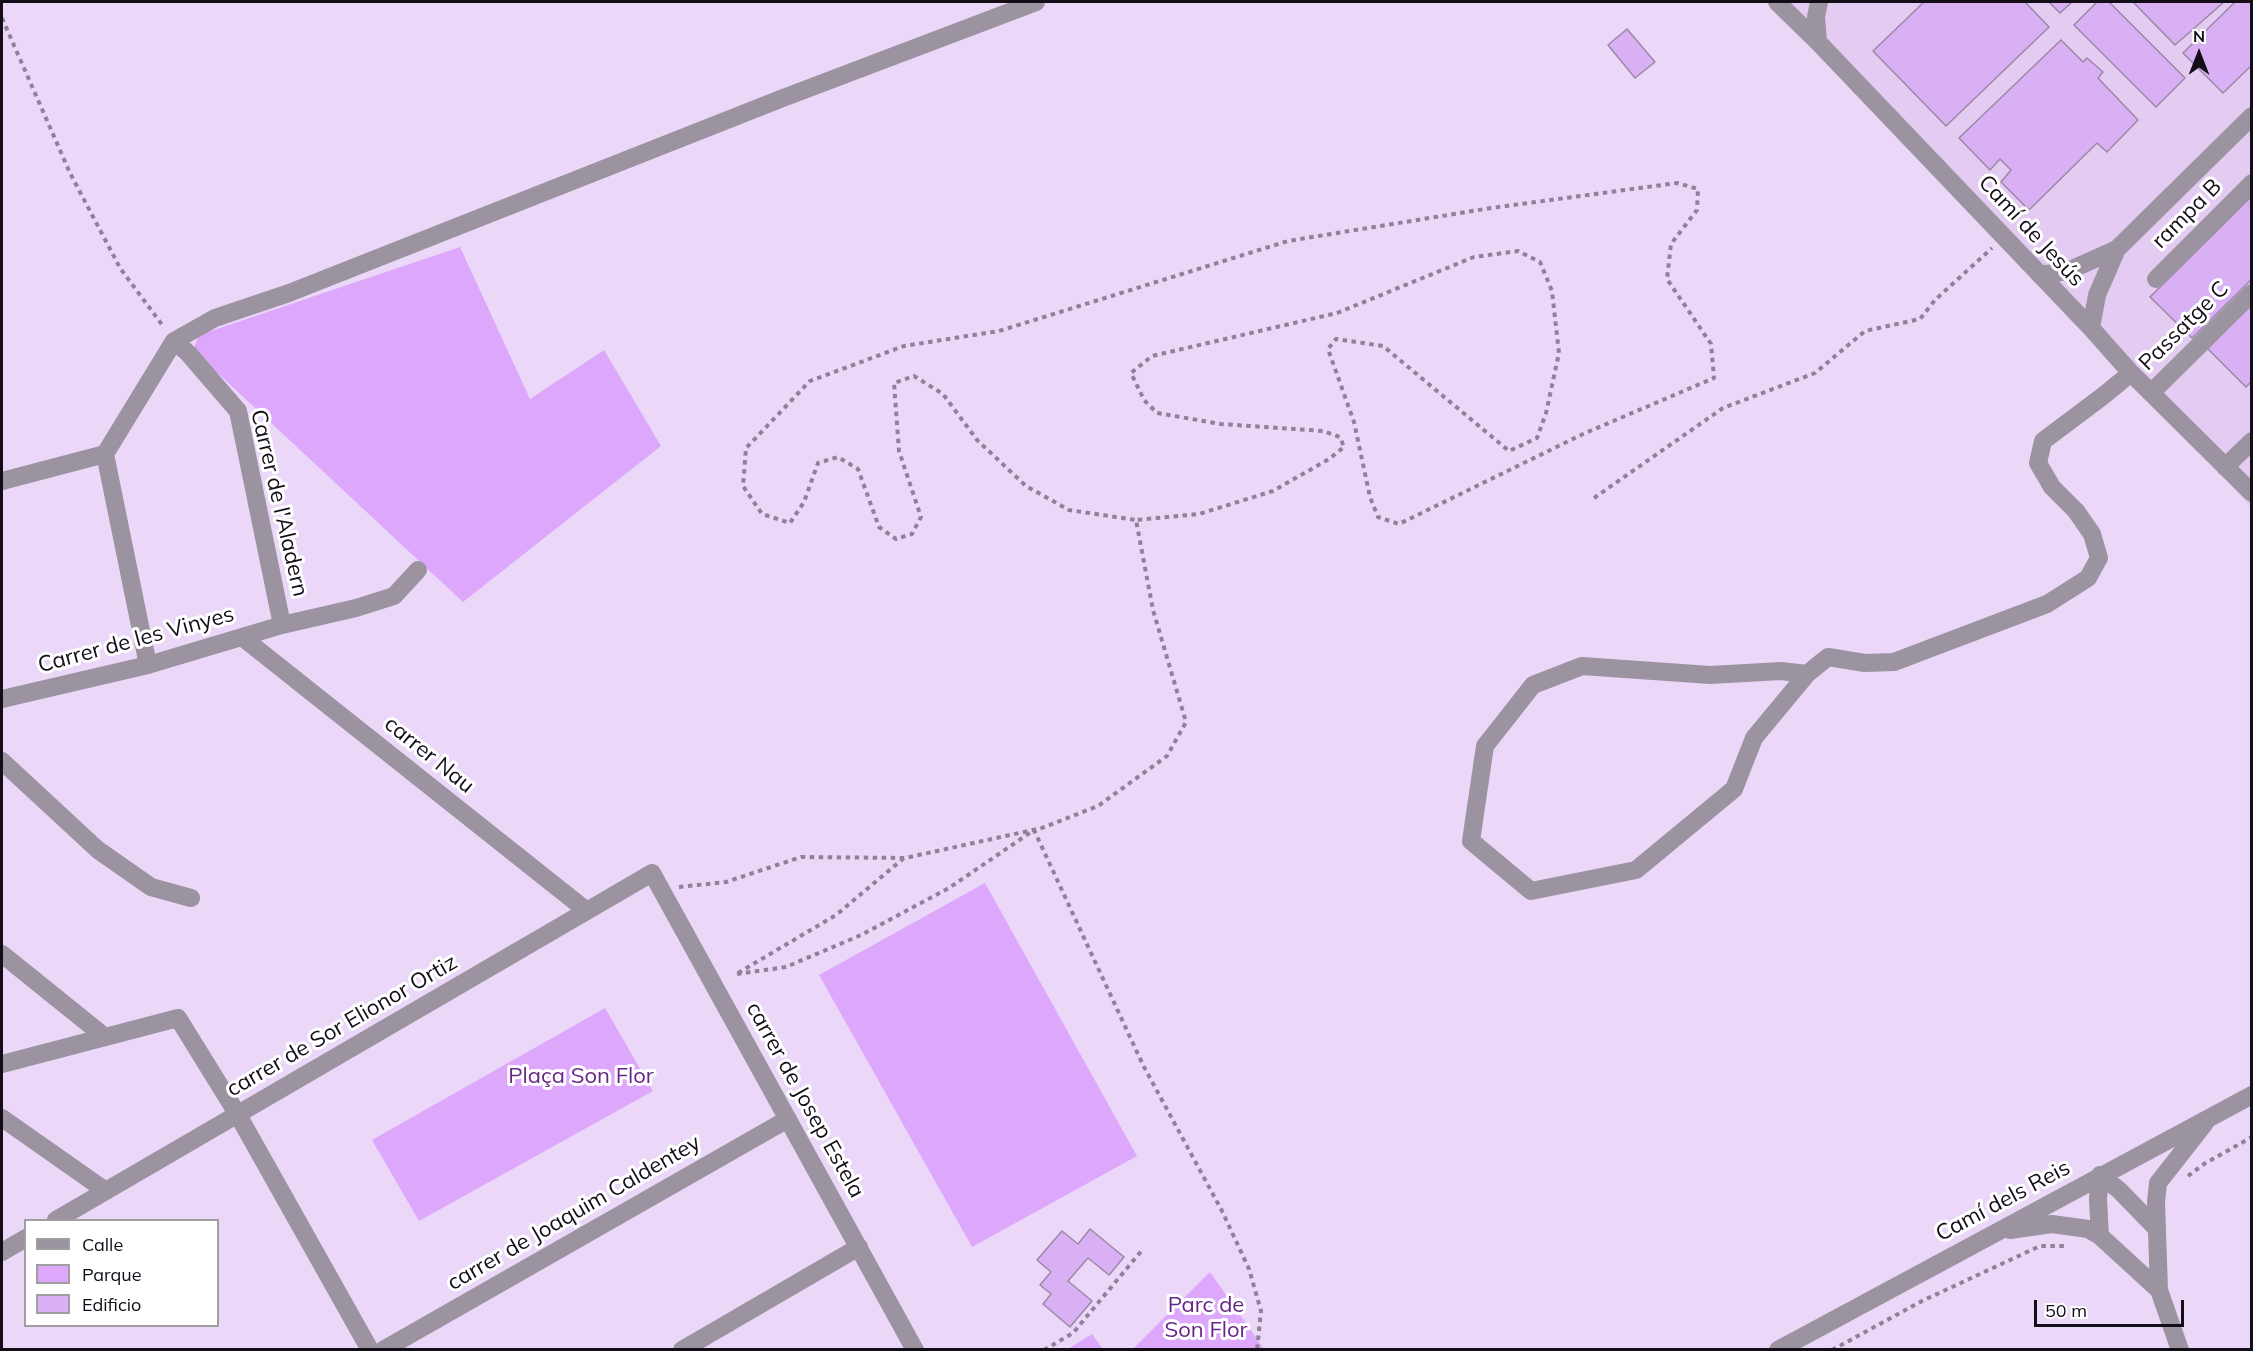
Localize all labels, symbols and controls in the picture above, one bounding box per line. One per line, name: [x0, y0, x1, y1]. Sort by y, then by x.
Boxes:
north arrow: [2169, 24, 2229, 84]
text: N: [2193, 26, 2205, 46]
street label: Camí de Jesús: [1973, 170, 2089, 292]
street label: rampa B: [2147, 174, 2227, 254]
street label: Passatge C: [2134, 276, 2234, 376]
street label: Carrer de l'Aladern: [245, 407, 313, 599]
street label: Carrer de les Vinyes: [35, 601, 237, 679]
street label: carrer Nau: [379, 711, 479, 799]
street label: carrer de Sor Elionor Ortiz: [222, 949, 462, 1103]
street label: carrer de Josep Estela: [740, 998, 870, 1202]
park label: Plaça Son Flor: [508, 1063, 654, 1089]
street label: carrer de Joaquim Caldentey: [443, 1130, 705, 1296]
street label: Camí dels Reis: [1931, 1155, 2075, 1247]
legend: [24, 1219, 219, 1327]
text: Calle: [82, 1233, 123, 1256]
text: Parque: [82, 1263, 141, 1286]
scale bar: [2037, 1288, 2187, 1326]
park label: Parc de Son Flor: [1164, 1292, 1248, 1344]
text: Edificio: [82, 1293, 141, 1316]
text: 50 m: [2045, 1299, 2087, 1322]

